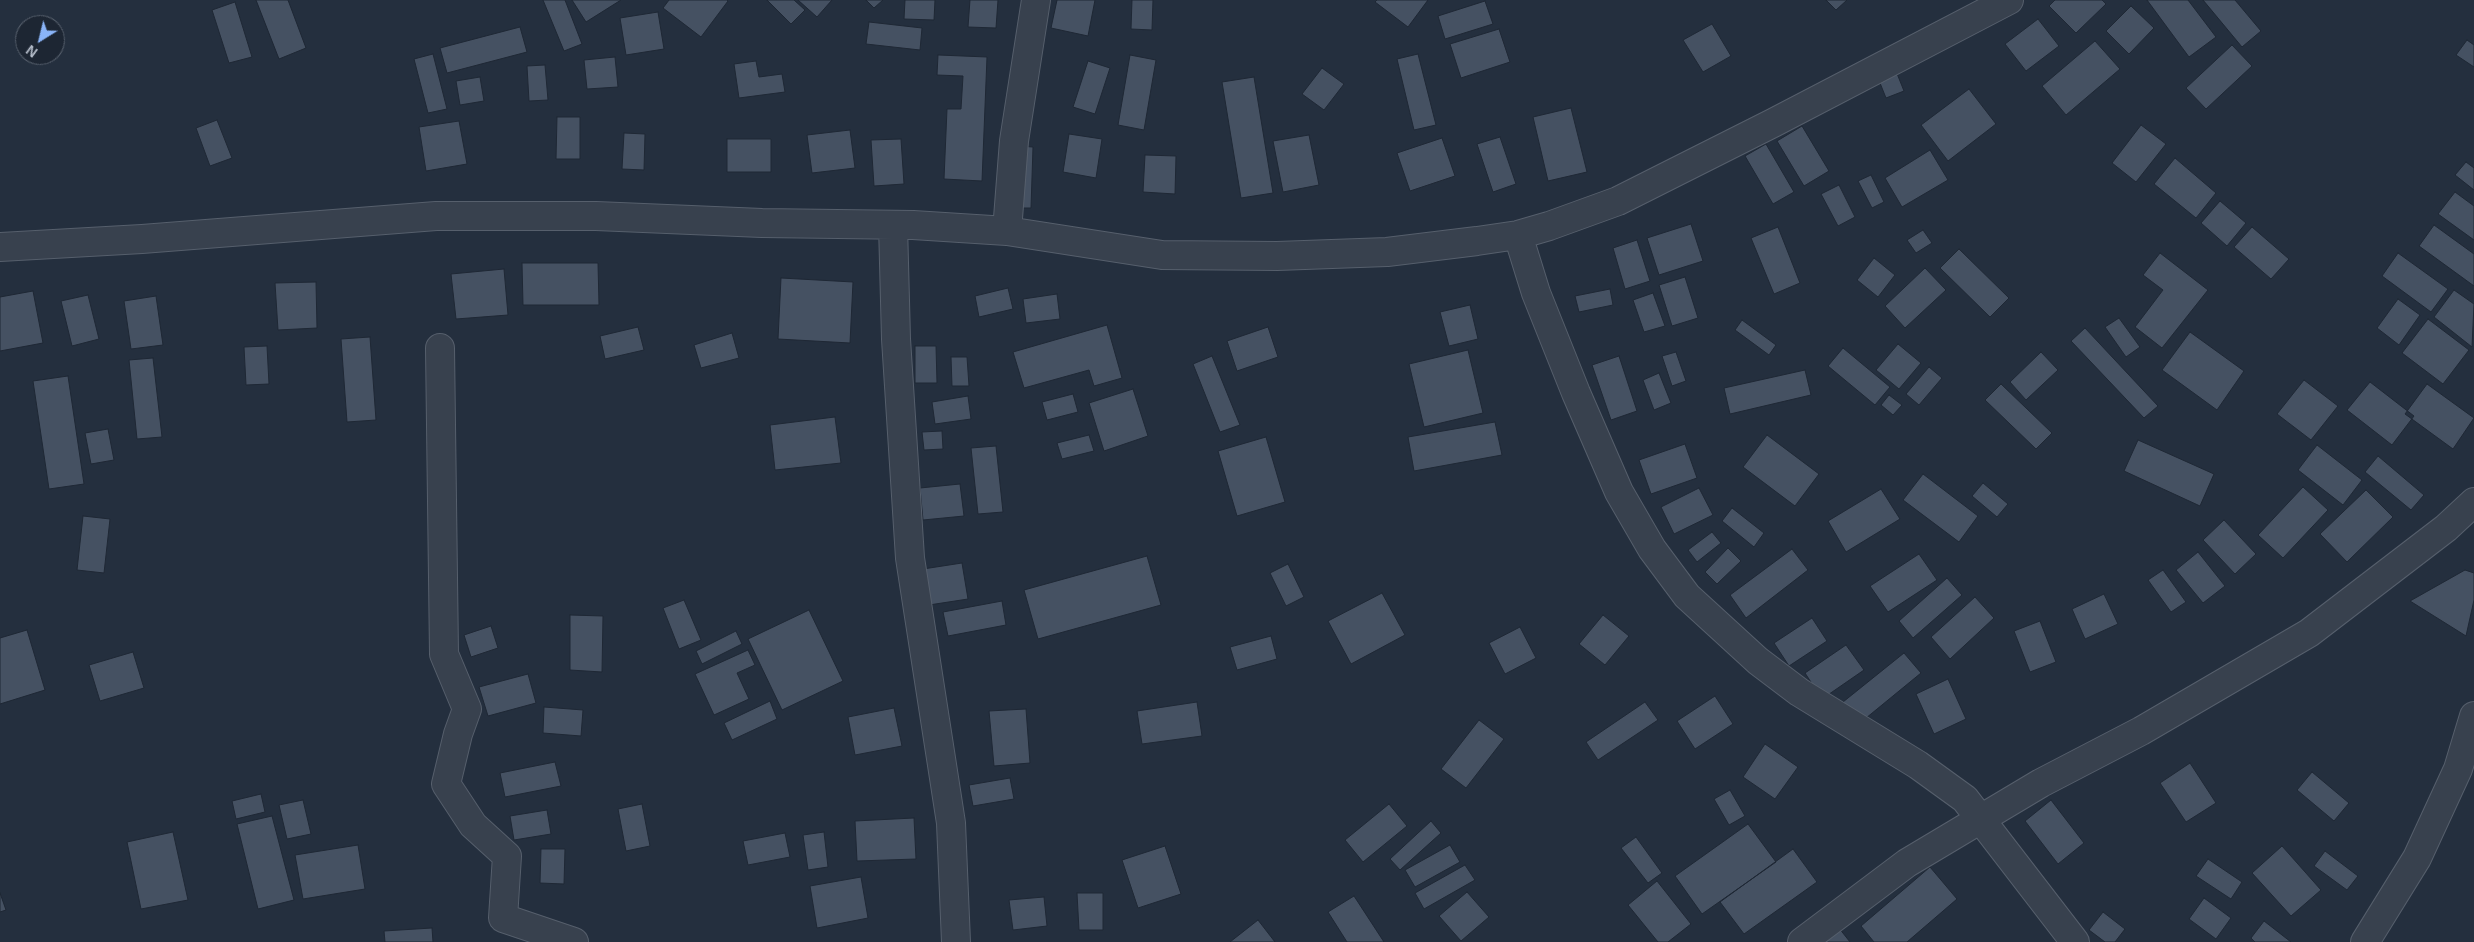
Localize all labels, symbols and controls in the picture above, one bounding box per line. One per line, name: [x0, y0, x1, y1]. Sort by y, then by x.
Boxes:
north arrow: [15, 15, 65, 65]
text: N: [23, 42, 41, 61]

